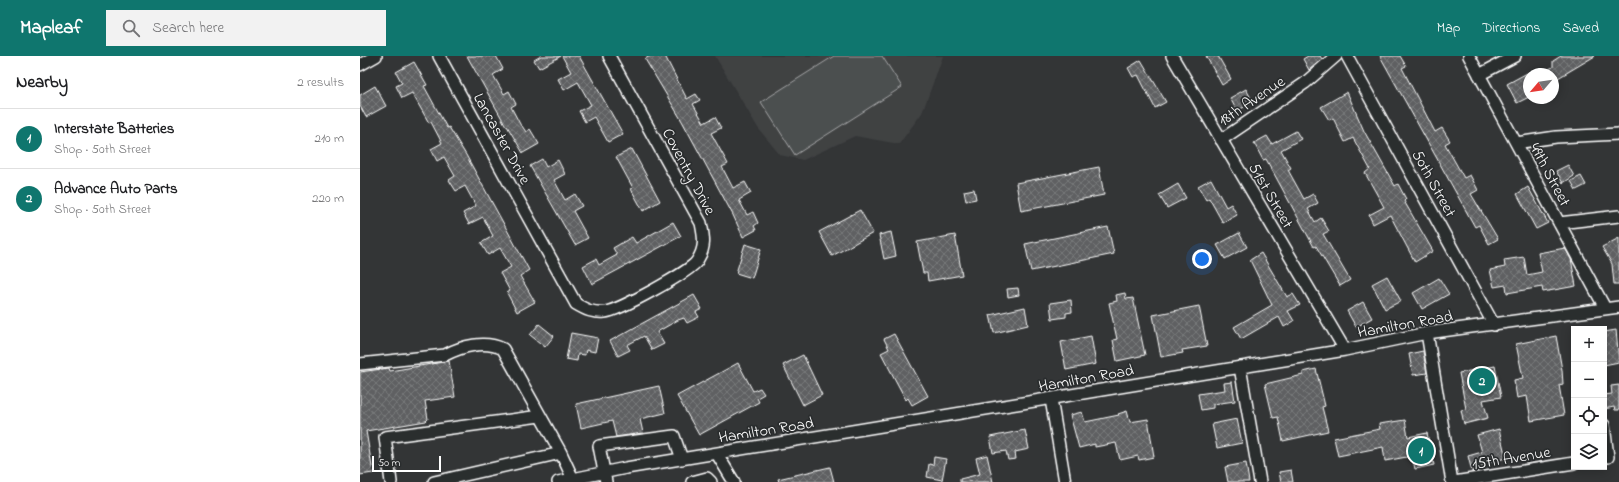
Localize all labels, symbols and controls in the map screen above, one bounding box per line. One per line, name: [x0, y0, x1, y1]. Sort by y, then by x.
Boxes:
search box: [106, 10, 386, 46]
text: Mapleaf: [20, 15, 82, 42]
icon: search: [120, 17, 142, 39]
text: Search here: [152, 17, 224, 39]
text: Map: [1437, 18, 1460, 39]
text: Directions: [1482, 18, 1540, 39]
text: Saved: [1562, 18, 1599, 39]
north arrow: [1523, 68, 1559, 104]
text: Nearby: [16, 70, 68, 95]
street label: 18th Avenue: [1214, 70, 1291, 133]
text: 2 results: [297, 73, 344, 92]
street label: Lancaster Drive: [466, 89, 537, 190]
text: Interstate Batteries: [54, 118, 174, 140]
street label: Coventry Drive: [655, 124, 722, 220]
text: 1: [27, 129, 31, 148]
text: 210 m: [314, 129, 344, 148]
street label: 49th Street: [1523, 139, 1576, 211]
text: Shop · 50th Street: [54, 140, 151, 159]
street label: 50th Street: [1405, 146, 1462, 222]
street label: 51st Street: [1242, 159, 1299, 234]
text: Advance Auto Parts: [54, 178, 178, 200]
text: 2: [26, 189, 32, 208]
text: 220 m: [312, 189, 344, 208]
text: Shop · 50th Street: [54, 200, 151, 219]
your location: [1192, 249, 1212, 269]
street label: Hamilton Road: [1356, 305, 1455, 345]
map controls: [1571, 326, 1607, 470]
button: +: [1571, 326, 1607, 362]
street label: Hamilton Road: [1037, 359, 1136, 399]
button: −: [1571, 362, 1607, 398]
pin: 2: [1469, 366, 1495, 396]
button: locate: [1571, 398, 1607, 434]
street label: Hamilton Road: [717, 412, 816, 450]
button: layers: [1571, 434, 1607, 470]
pin: 1: [1408, 436, 1434, 466]
street label: 15th Avenue: [1470, 441, 1553, 477]
scale bar: [372, 454, 441, 473]
text: 50 m: [378, 455, 400, 471]

